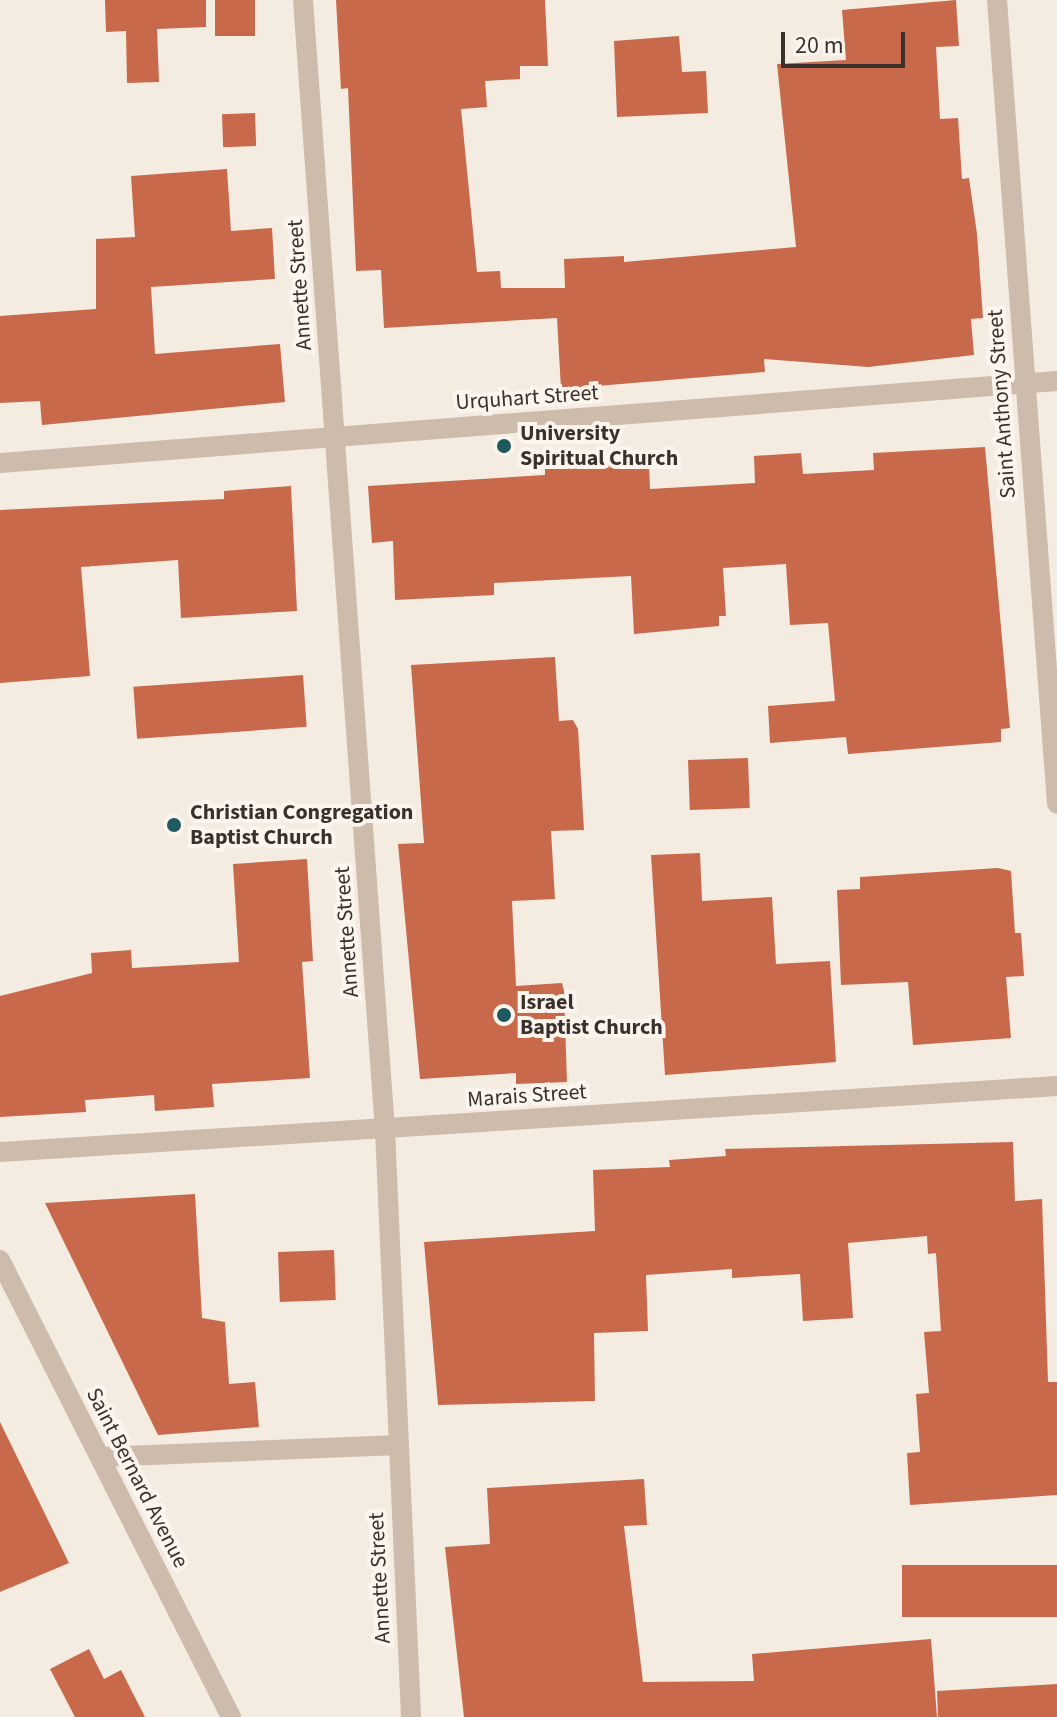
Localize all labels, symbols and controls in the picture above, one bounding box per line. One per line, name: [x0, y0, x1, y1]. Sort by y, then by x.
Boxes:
scale bar: [785, 16, 909, 66]
text: 20 m: [795, 28, 844, 63]
street label: Annette Street: [282, 219, 318, 351]
street label: Saint Anthony Street: [982, 309, 1022, 499]
street label: Urquhart Street: [455, 380, 599, 416]
place label: University Spiritual Church: [520, 420, 678, 472]
marker: University Spiritual Church: [495, 437, 513, 455]
place label: Christian Congregation Baptist Church: [190, 799, 413, 850]
marker: Christian Congregation Baptist Church: [165, 816, 183, 834]
street label: Annette Street: [329, 866, 365, 998]
place label: Israel Baptist Church: [520, 989, 663, 1040]
marker: Israel Baptist Church: [495, 1006, 513, 1024]
street label: Marais Street: [467, 1079, 587, 1113]
street label: Saint Bernard Avenue: [80, 1384, 194, 1572]
street label: Annette Street: [363, 1512, 397, 1644]

